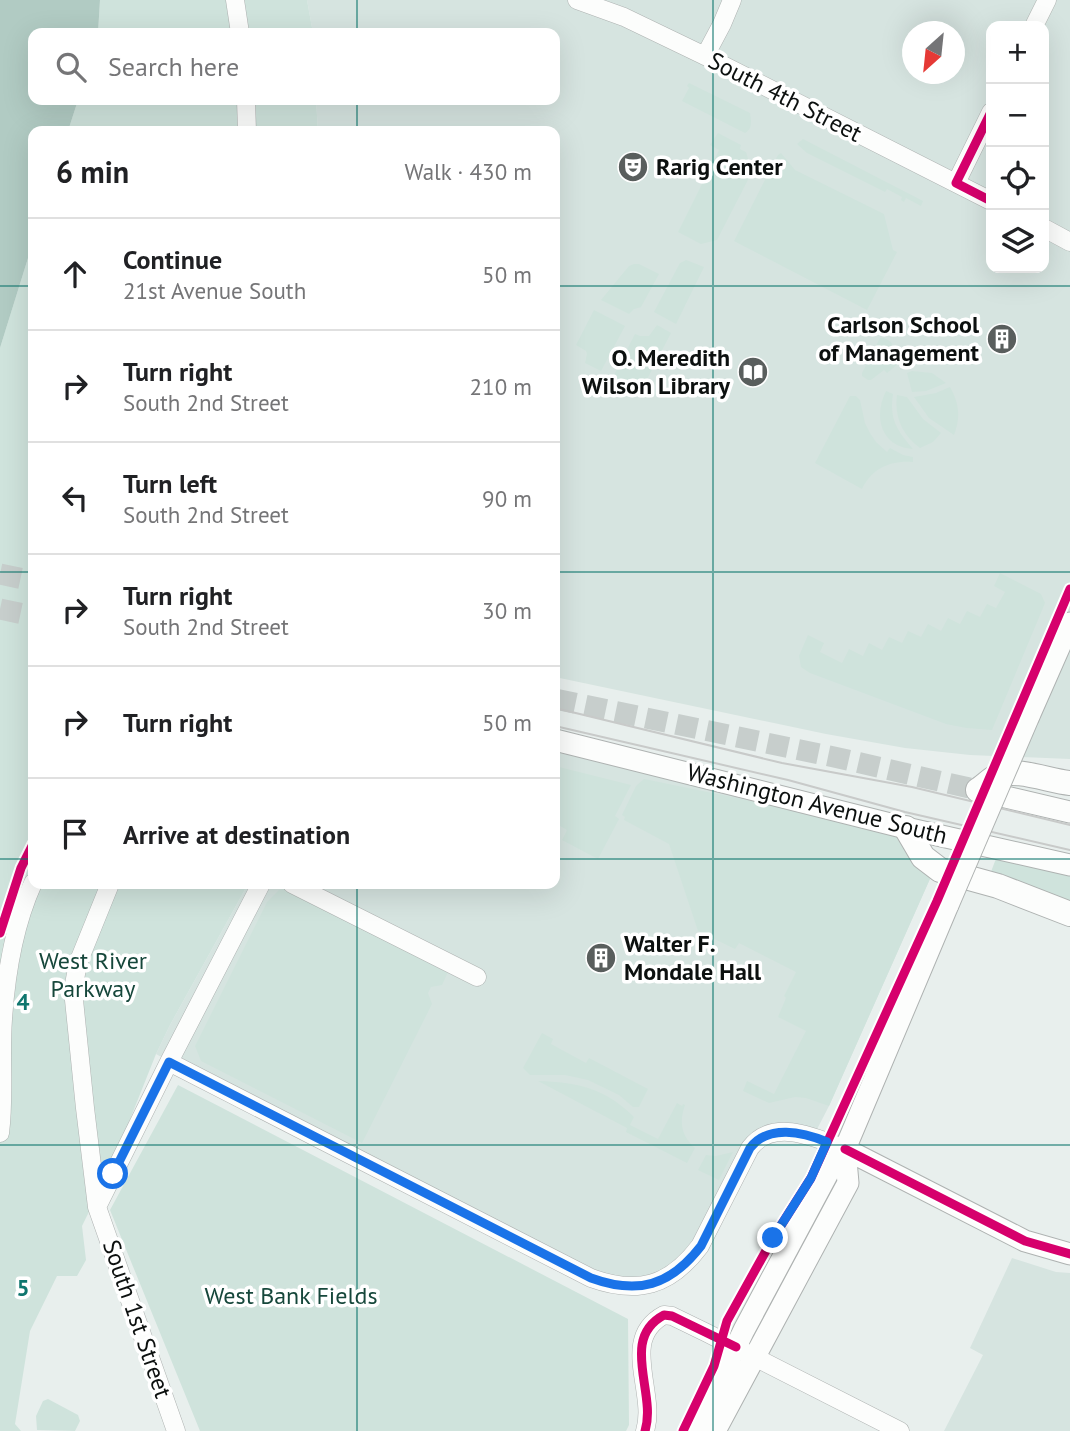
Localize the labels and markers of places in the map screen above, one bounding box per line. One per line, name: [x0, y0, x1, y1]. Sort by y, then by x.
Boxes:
theatre icon: Rarig Center: [616, 150, 650, 184]
place label: Rarig Center: [656, 151, 783, 182]
place label: Carlson School of Management: [819, 309, 980, 368]
building icon: Carlson School of Management: [985, 322, 1019, 356]
place label: O. Meredith Wilson Library: [582, 342, 731, 401]
library icon: O. Meredith Wilson Library: [736, 355, 770, 389]
place label: Walter F. Mondale Hall: [624, 928, 762, 987]
building icon: Walter F. Mondale Hall: [584, 941, 618, 975]

